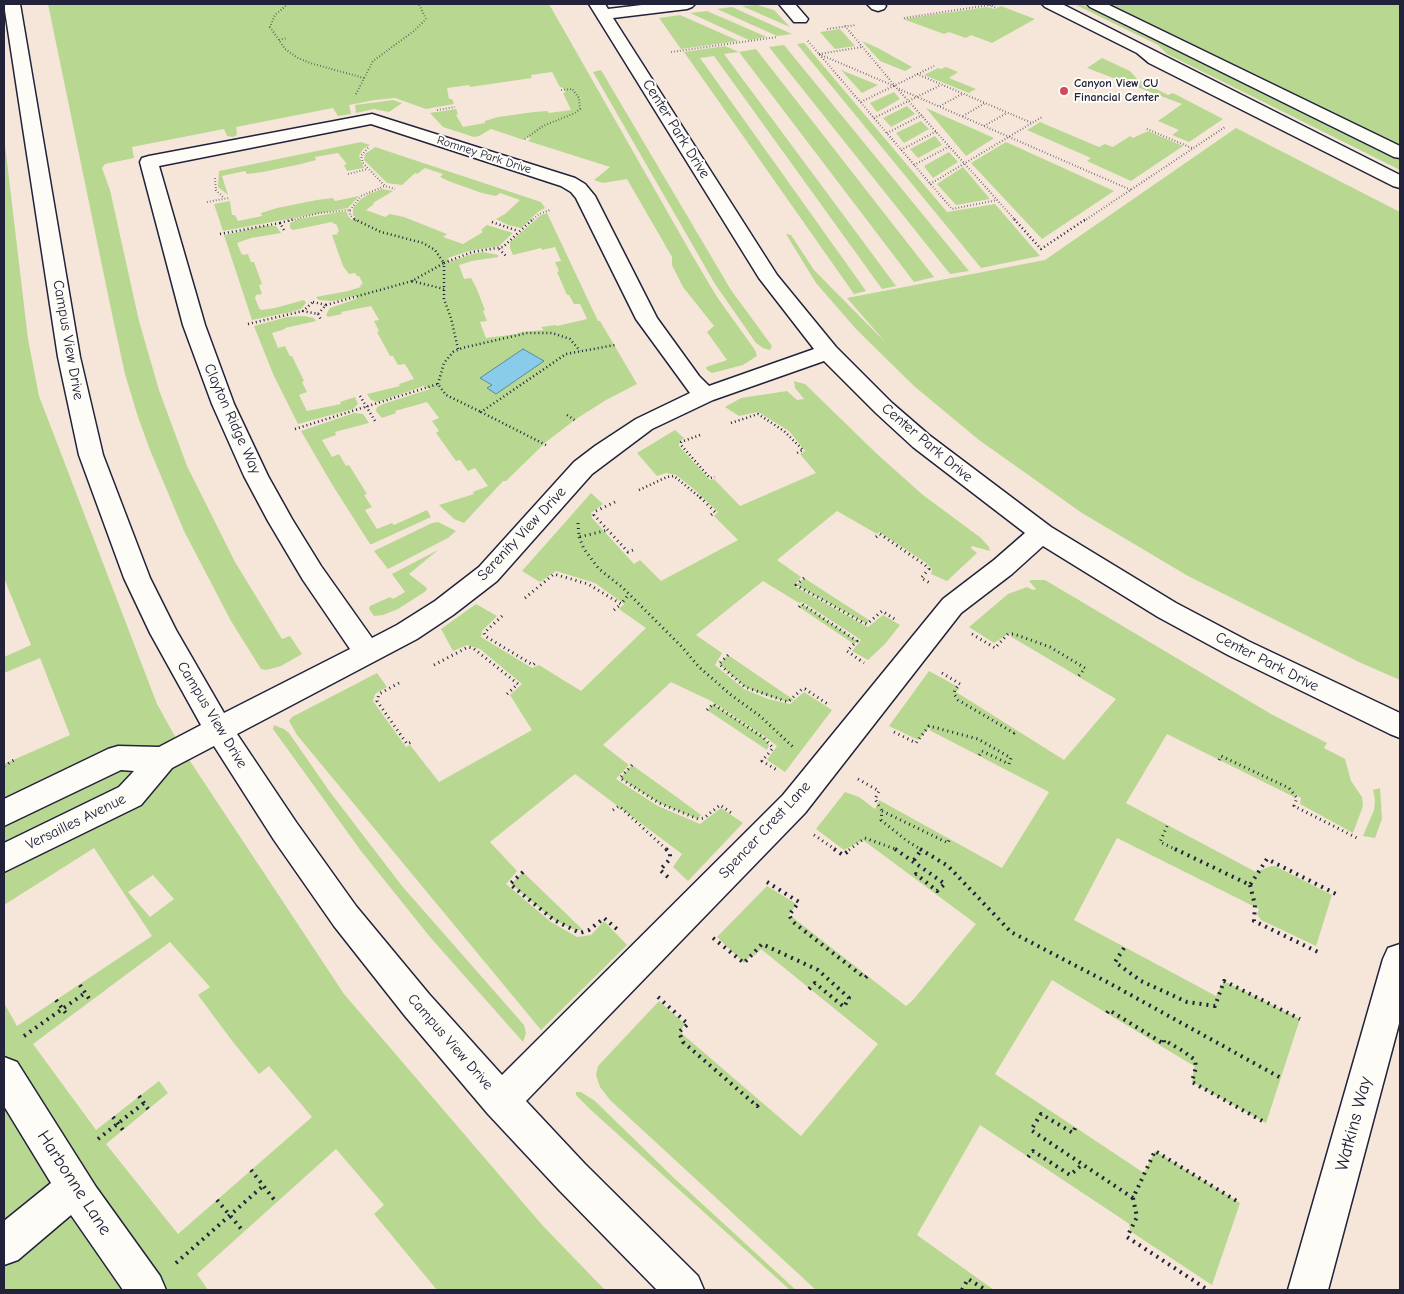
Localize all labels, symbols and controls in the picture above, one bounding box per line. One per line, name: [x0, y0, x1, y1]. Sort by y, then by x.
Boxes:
street label: Center Park Drive: [638, 76, 714, 182]
place label: Canyon View CU Financial Center: [1074, 77, 1159, 105]
marker: Canyon View CU Financial Center: [1058, 85, 1070, 97]
street label: Romney Park Drive: [435, 133, 533, 177]
street label: Campus View Drive: [49, 279, 87, 401]
street label: Clayton Ridge Way: [200, 361, 264, 477]
street label: Center Park Drive: [878, 400, 976, 486]
street label: Serenity View Drive: [474, 483, 570, 585]
street label: Center Park Drive: [1212, 628, 1322, 696]
street label: Campus View Drive: [173, 658, 251, 772]
street label: Spencer Crest Lane: [715, 778, 815, 882]
street label: Versailles Avenue: [23, 790, 129, 854]
street label: Campus View Drive: [403, 990, 497, 1094]
street label: Watkins Way: [1331, 1074, 1377, 1174]
street label: Harbonne Lane: [32, 1127, 116, 1239]

